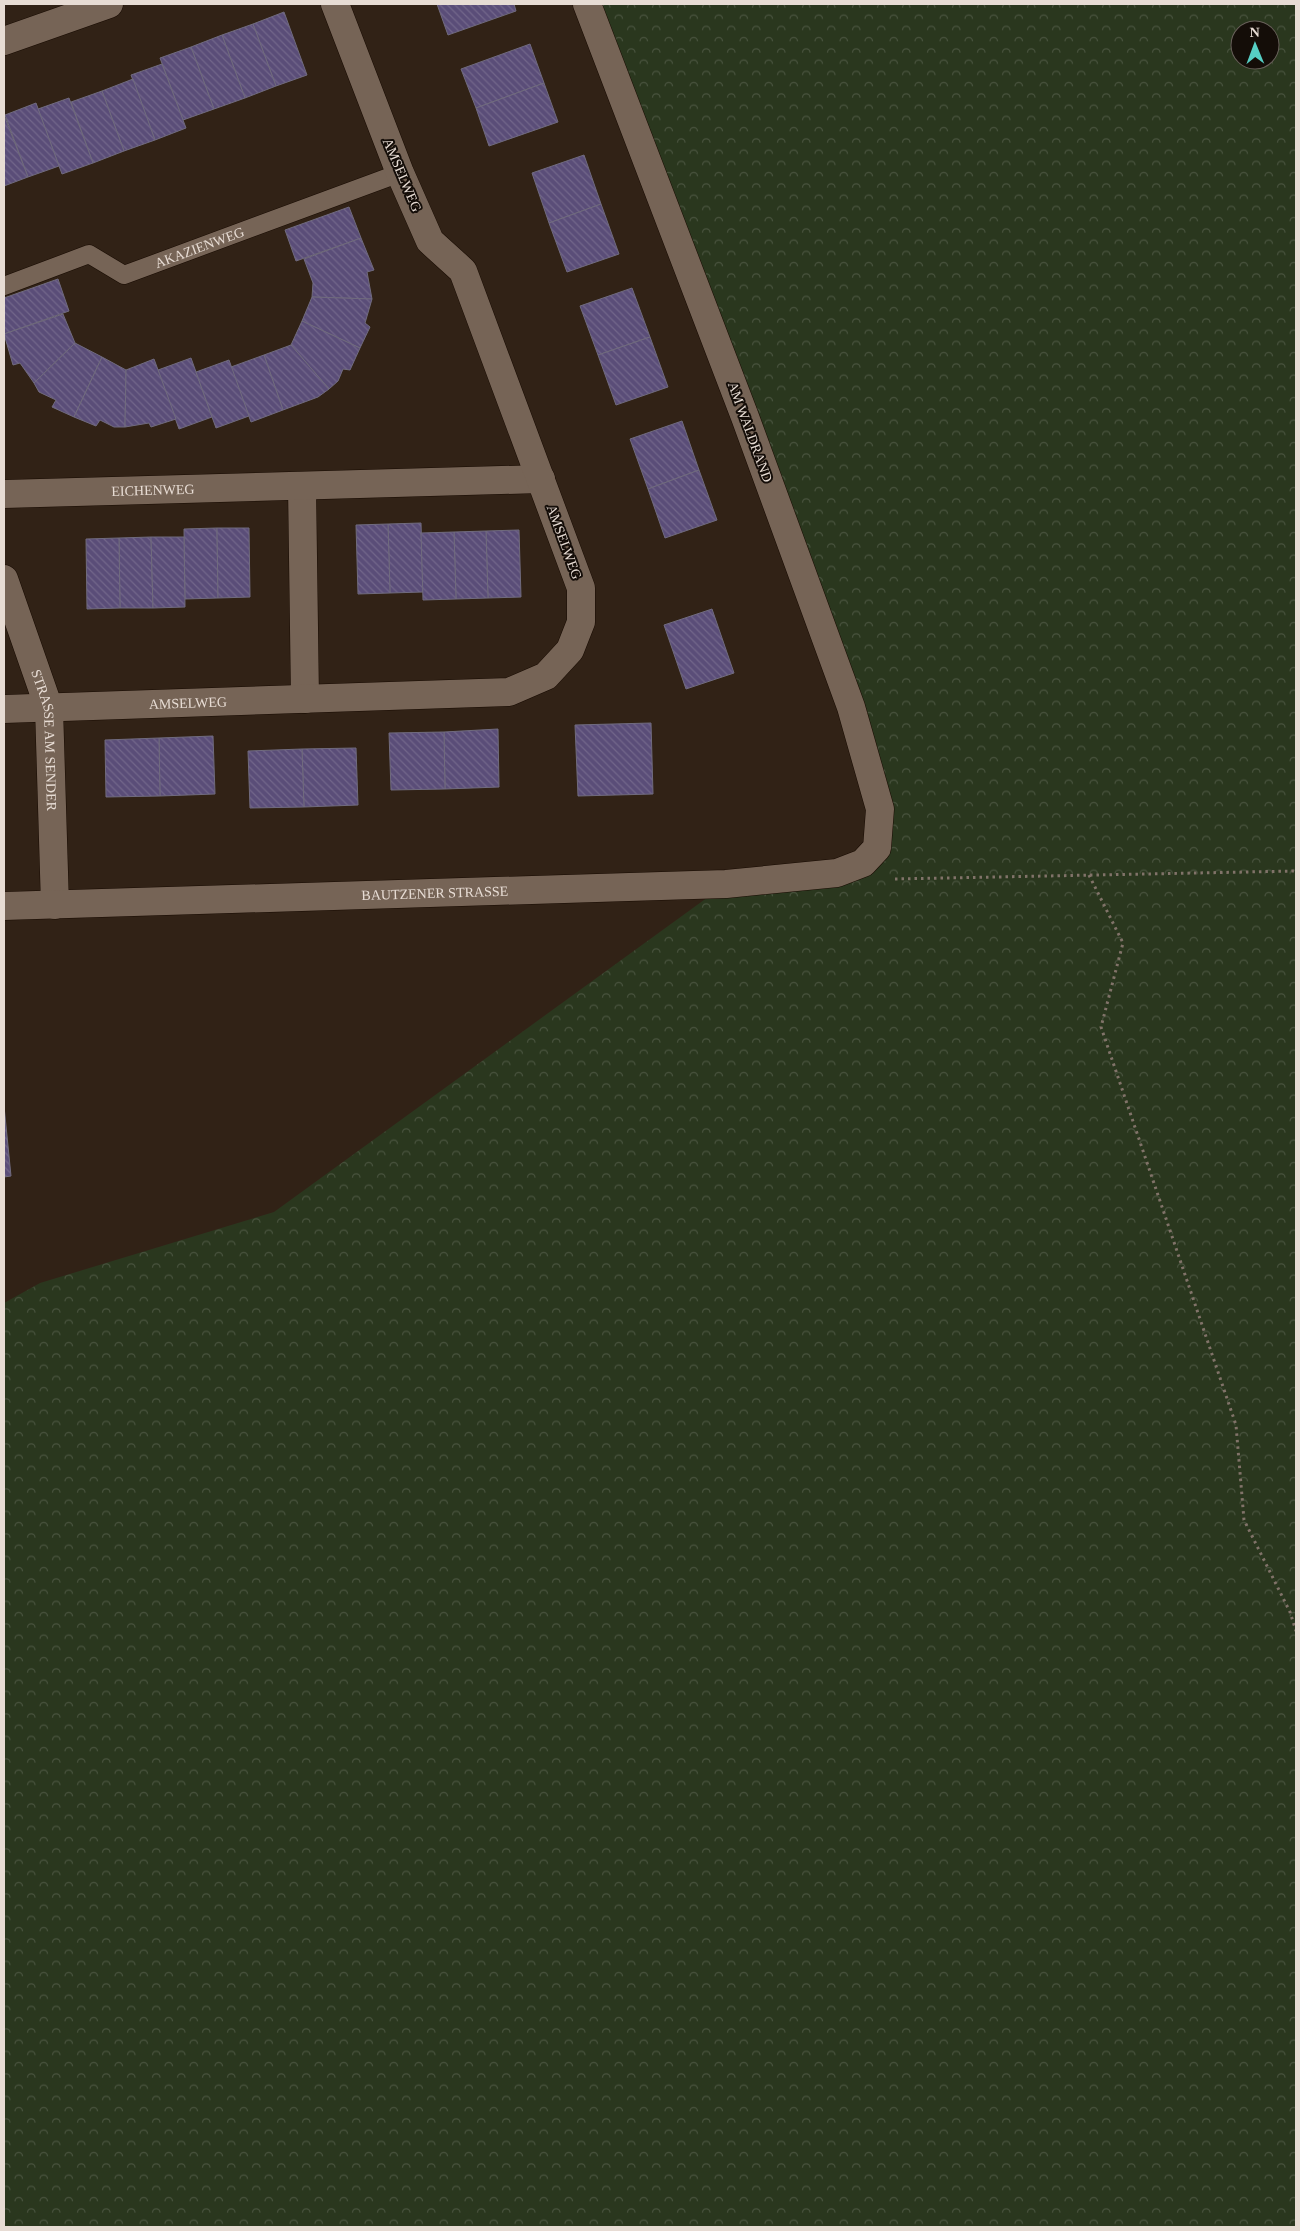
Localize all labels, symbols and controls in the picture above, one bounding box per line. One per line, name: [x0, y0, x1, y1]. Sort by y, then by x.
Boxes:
north arrow: [1230, 20, 1280, 70]
text: N: [1250, 25, 1260, 40]
street label: AMSELWEG: [380, 136, 424, 214]
street label: AKAZIENWEG: [153, 224, 246, 271]
street label: AM WALDRAND: [725, 380, 775, 484]
street label: EICHENWEG: [111, 481, 195, 498]
street label: AMSELWEG: [544, 503, 584, 581]
street label: STRASSE AM SENDER: [29, 667, 60, 812]
street label: AMSELWEG: [148, 694, 227, 712]
street label: BAUTZENER STRASSE: [361, 883, 508, 903]

